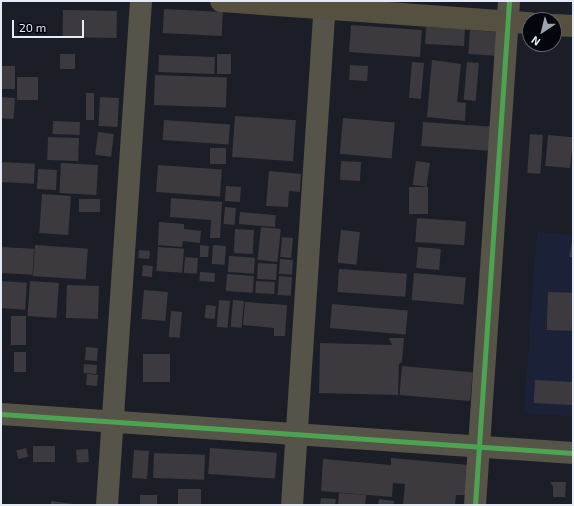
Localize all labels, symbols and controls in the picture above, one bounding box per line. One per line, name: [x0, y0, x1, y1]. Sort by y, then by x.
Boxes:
scale bar: [14, 12, 86, 38]
north arrow: [522, 12, 562, 52]
text: 20 m: [19, 20, 46, 34]
text: N: [528, 34, 542, 49]

